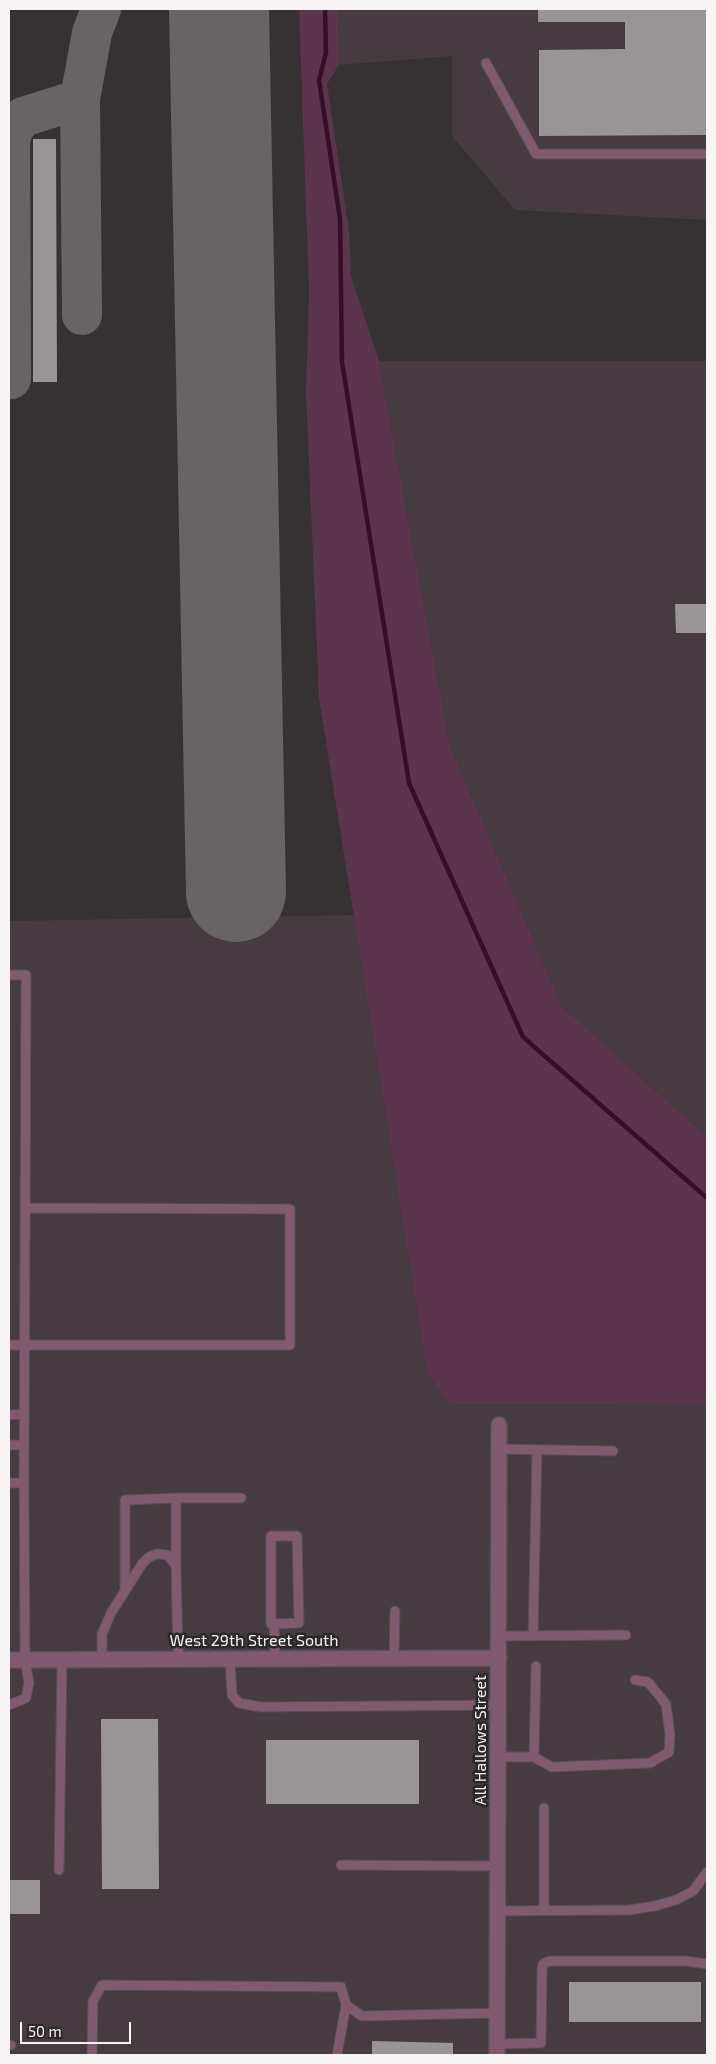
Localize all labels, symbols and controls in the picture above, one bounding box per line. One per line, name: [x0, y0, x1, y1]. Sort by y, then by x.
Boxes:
street label: West 29th Street South: [170, 1631, 338, 1651]
street label: All Hallows Street: [471, 1675, 491, 1805]
scale bar: [22, 2012, 134, 2044]
text: 50 m: [28, 2022, 62, 2040]

